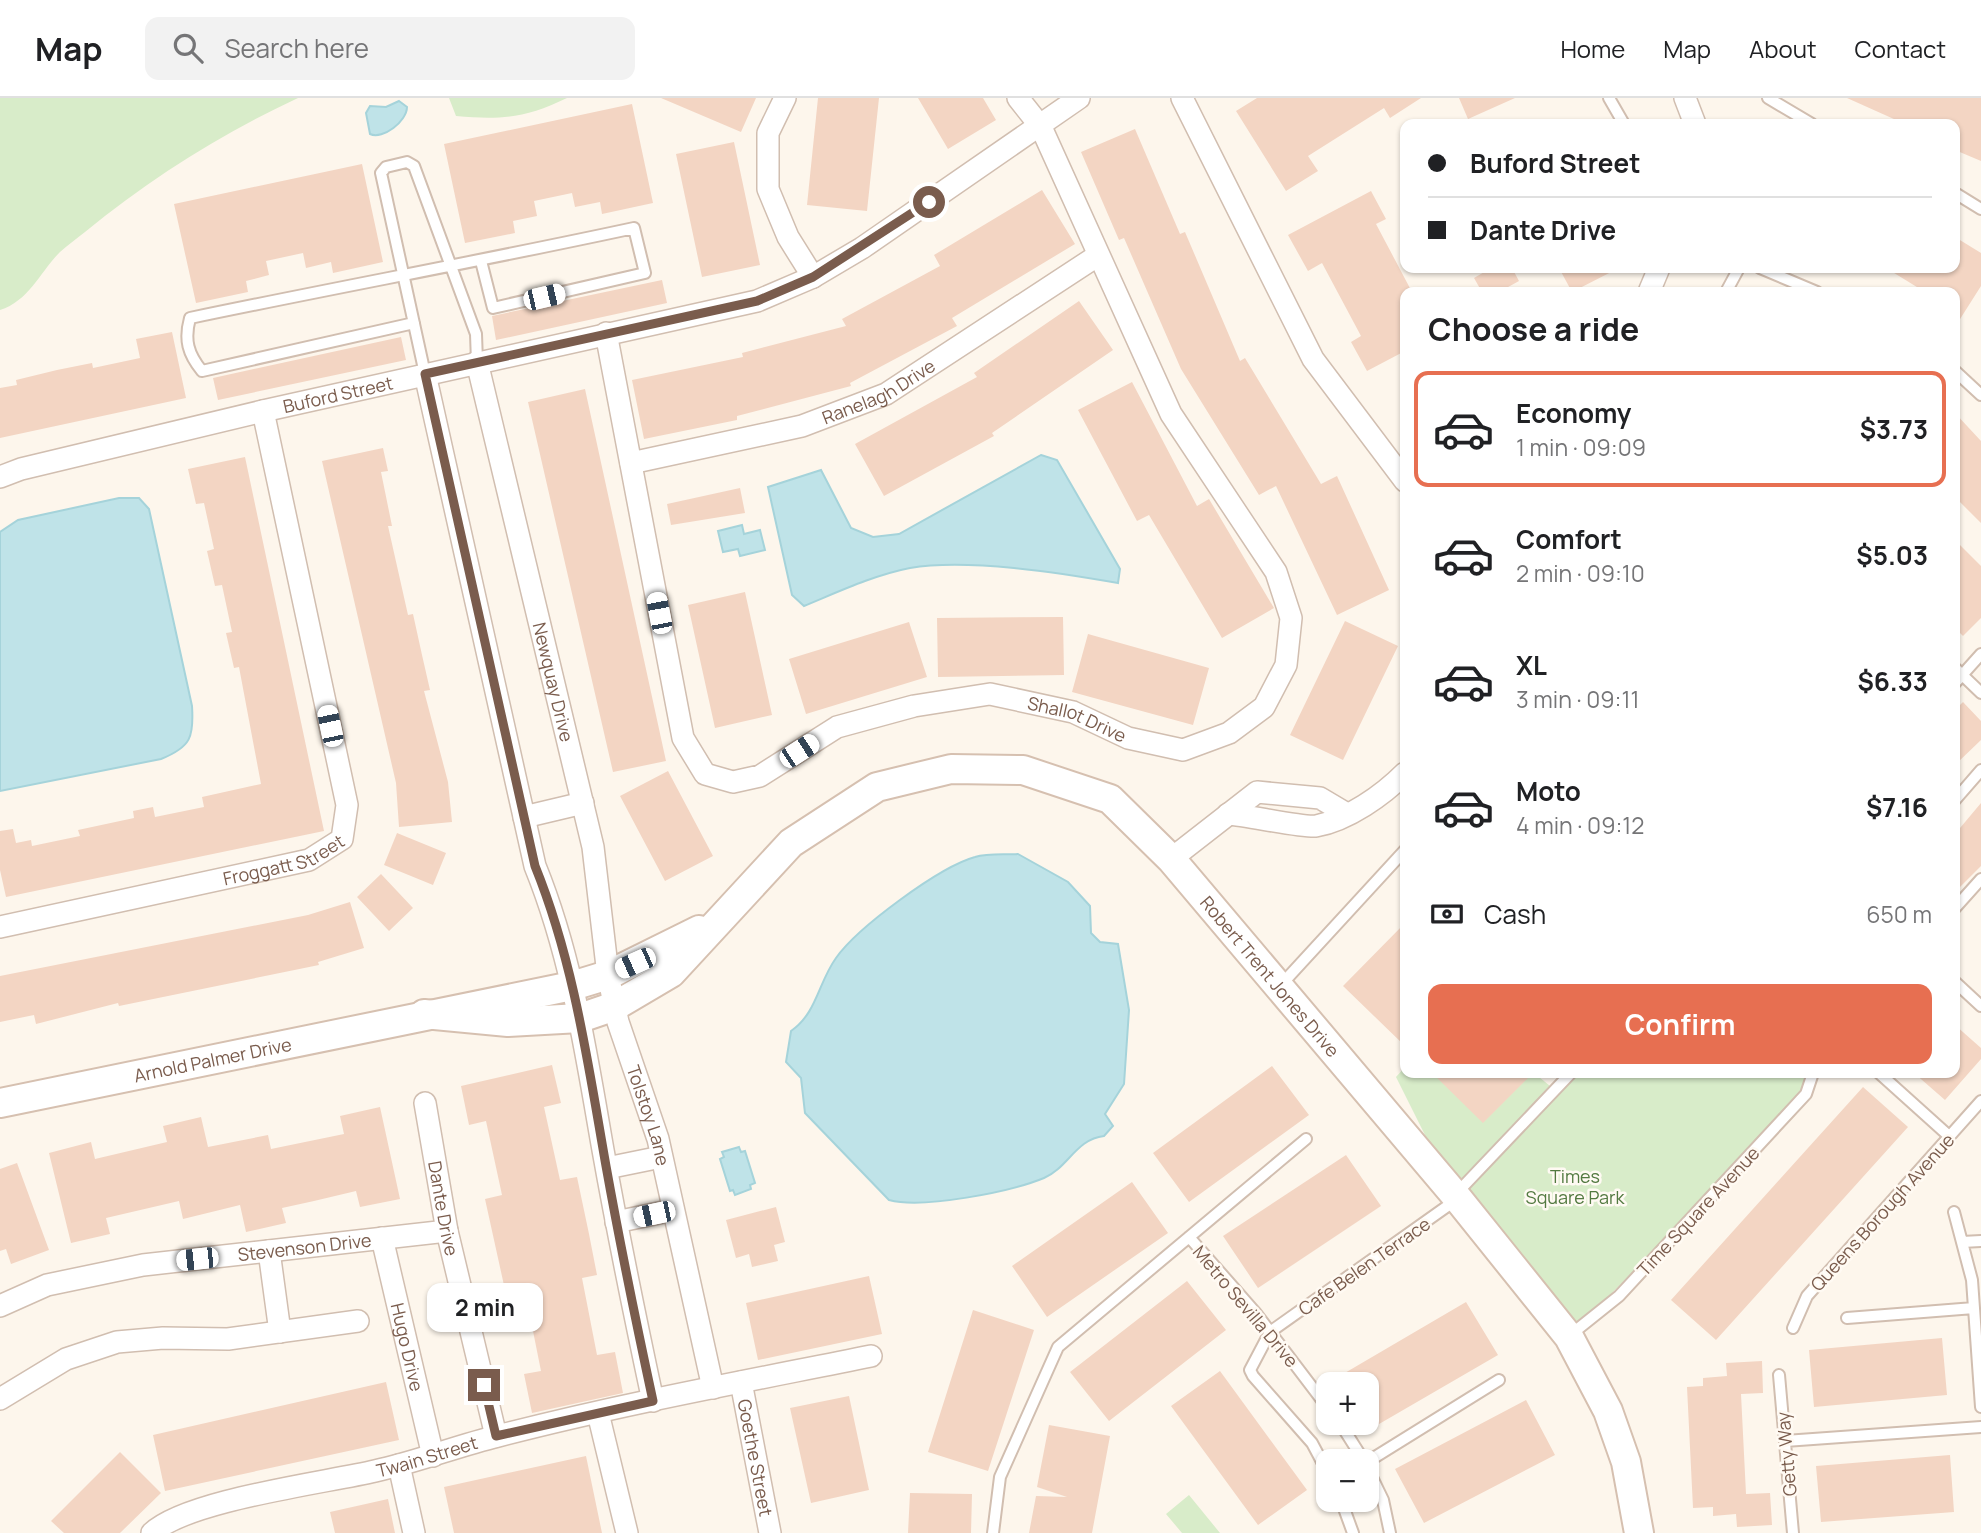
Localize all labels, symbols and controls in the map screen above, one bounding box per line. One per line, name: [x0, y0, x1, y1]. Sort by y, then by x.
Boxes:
search box: [145, 17, 635, 80]
text: Map: [35, 26, 103, 71]
icon: search: [169, 29, 207, 67]
text: Search here: [225, 30, 369, 66]
text: Home: [1560, 32, 1625, 65]
text: Map: [1663, 32, 1711, 65]
text: About: [1749, 32, 1817, 65]
text: Contact: [1855, 32, 1946, 65]
text: Buford Street: [1470, 145, 1640, 181]
route start: [913, 186, 945, 218]
text: Dante Drive: [1470, 212, 1616, 248]
car: [522, 282, 567, 312]
text: Choose a ride: [1428, 307, 1639, 351]
street label: Ranelagh Drive: [818, 353, 939, 429]
street label: Buford Street: [281, 370, 395, 418]
text: Economy: [1516, 395, 1631, 431]
icon: car: [1432, 398, 1495, 461]
text: $3.73: [1860, 411, 1928, 447]
text: 1 min · 09:09: [1516, 431, 1646, 463]
text: Comfort: [1516, 521, 1622, 557]
icon: car: [1432, 524, 1495, 587]
text: $5.03: [1856, 537, 1928, 573]
text: 2 min · 09:10: [1516, 557, 1645, 589]
car: [645, 590, 674, 636]
street label: Newquay Drive: [528, 620, 579, 744]
text: XL: [1516, 647, 1547, 683]
icon: car: [1432, 650, 1495, 713]
text: $6.33: [1857, 663, 1928, 699]
text: 3 min · 09:11: [1516, 683, 1639, 715]
street label: Shallot Drive: [1025, 691, 1130, 748]
car: [316, 703, 345, 749]
car: [776, 731, 823, 771]
text: Moto: [1516, 773, 1581, 809]
icon: car: [1432, 776, 1495, 839]
text: $7.16: [1866, 789, 1928, 825]
text: 4 min · 09:12: [1516, 809, 1644, 841]
street label: Froggatt Street: [221, 829, 349, 890]
street label: Robert Trent Jones Drive: [1195, 891, 1345, 1062]
icon: cash: [1428, 895, 1466, 933]
text: Cash: [1484, 896, 1546, 932]
text: 650 m: [1866, 898, 1932, 930]
car: [612, 945, 659, 981]
button: Confirm: [1428, 984, 1932, 1064]
street label: Arnold Palmer Drive: [132, 1032, 294, 1087]
street label: Tolstoy Lane: [622, 1062, 676, 1168]
street label: Queens Borough Avenue: [1805, 1128, 1959, 1296]
street label: Time Square Avenue: [1632, 1141, 1764, 1281]
street label: Dante Drive: [423, 1159, 465, 1258]
park label: Times Square Park: [1526, 1164, 1625, 1209]
car: [632, 1199, 677, 1229]
street label: Cafe Belen Terrace: [1293, 1211, 1435, 1321]
street label: Stevenson Drive: [236, 1228, 373, 1266]
street label: Metro Sevilla Drive: [1188, 1240, 1304, 1372]
car: [176, 1246, 219, 1272]
callout: 2 min: [426, 1284, 542, 1332]
text: 2 min: [455, 1291, 515, 1323]
street label: Hugo Drive: [386, 1300, 429, 1394]
route end: [468, 1369, 500, 1401]
map controls: [1316, 1372, 1379, 1512]
button: +: [1316, 1372, 1379, 1435]
street label: Goethe Street: [733, 1397, 779, 1518]
street label: Getty Way: [1770, 1410, 1802, 1497]
street label: Twain Street: [374, 1430, 480, 1482]
button: −: [1316, 1449, 1379, 1512]

